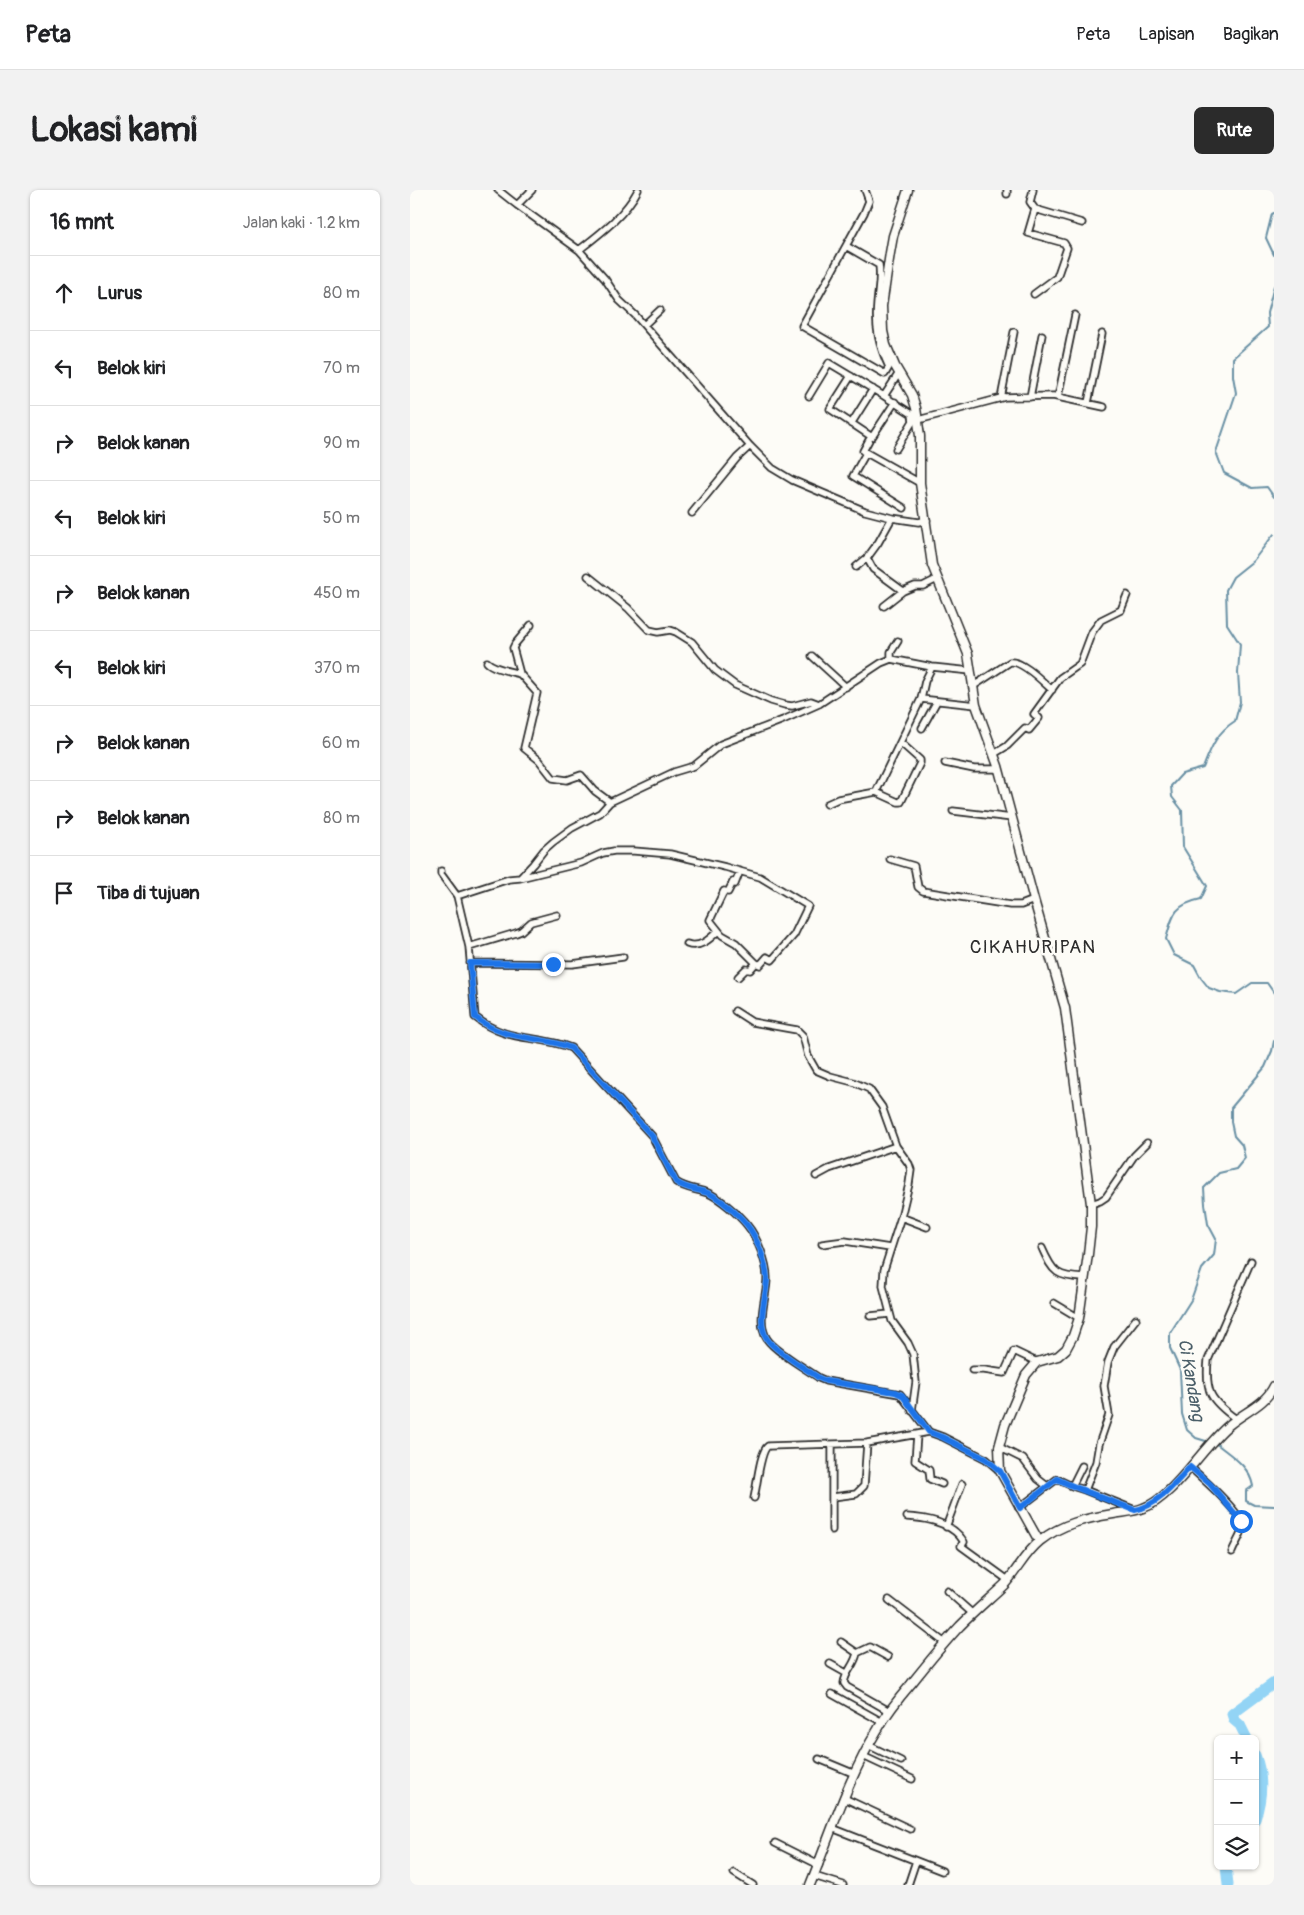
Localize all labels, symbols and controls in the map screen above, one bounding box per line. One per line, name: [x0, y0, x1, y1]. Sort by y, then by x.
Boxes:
text: Peta: [25, 20, 71, 49]
text: Peta: [1076, 23, 1110, 46]
text: Lapisan: [1138, 23, 1195, 46]
text: Bagikan: [1223, 23, 1279, 46]
button: Rute: [1194, 107, 1274, 154]
text: Lokasi kami: [30, 108, 197, 152]
text: 16 mnt: [50, 209, 114, 236]
text: Jalan kaki · 1.2 km: [243, 213, 360, 233]
icon: ahead: [50, 279, 78, 307]
text: Lurus: [97, 281, 142, 305]
text: 80 m: [323, 283, 360, 303]
icon: left: [50, 354, 78, 382]
text: Belok kiri: [97, 356, 165, 380]
text: 70 m: [323, 358, 360, 378]
icon: right: [50, 429, 78, 457]
text: Belok kanan: [97, 431, 190, 455]
text: 90 m: [323, 433, 360, 453]
icon: left: [50, 504, 78, 532]
text: Belok kiri: [97, 506, 165, 530]
text: 50 m: [323, 508, 360, 528]
icon: right: [50, 579, 78, 607]
text: Belok kanan: [97, 581, 190, 605]
text: 450 m: [313, 583, 360, 603]
icon: left: [50, 654, 78, 682]
text: Belok kiri: [97, 656, 165, 680]
text: 370 m: [314, 658, 360, 678]
icon: right: [50, 729, 78, 757]
text: Belok kanan: [97, 731, 190, 755]
text: 60 m: [322, 733, 360, 753]
icon: right: [50, 804, 78, 832]
text: Belok kanan: [97, 806, 190, 830]
text: 80 m: [323, 808, 360, 828]
icon: arrive: [50, 879, 78, 907]
text: Tiba di tujuan: [97, 881, 200, 905]
district label: CIKAHURIPAN: [970, 935, 1096, 959]
route end: [542, 953, 565, 976]
water label: Ci Kandang: [1172, 1337, 1210, 1425]
route start: [1230, 1510, 1253, 1533]
map controls: [1214, 1735, 1259, 1870]
button: +: [1214, 1735, 1259, 1780]
button: −: [1214, 1780, 1259, 1825]
button: layers: [1214, 1825, 1259, 1870]

